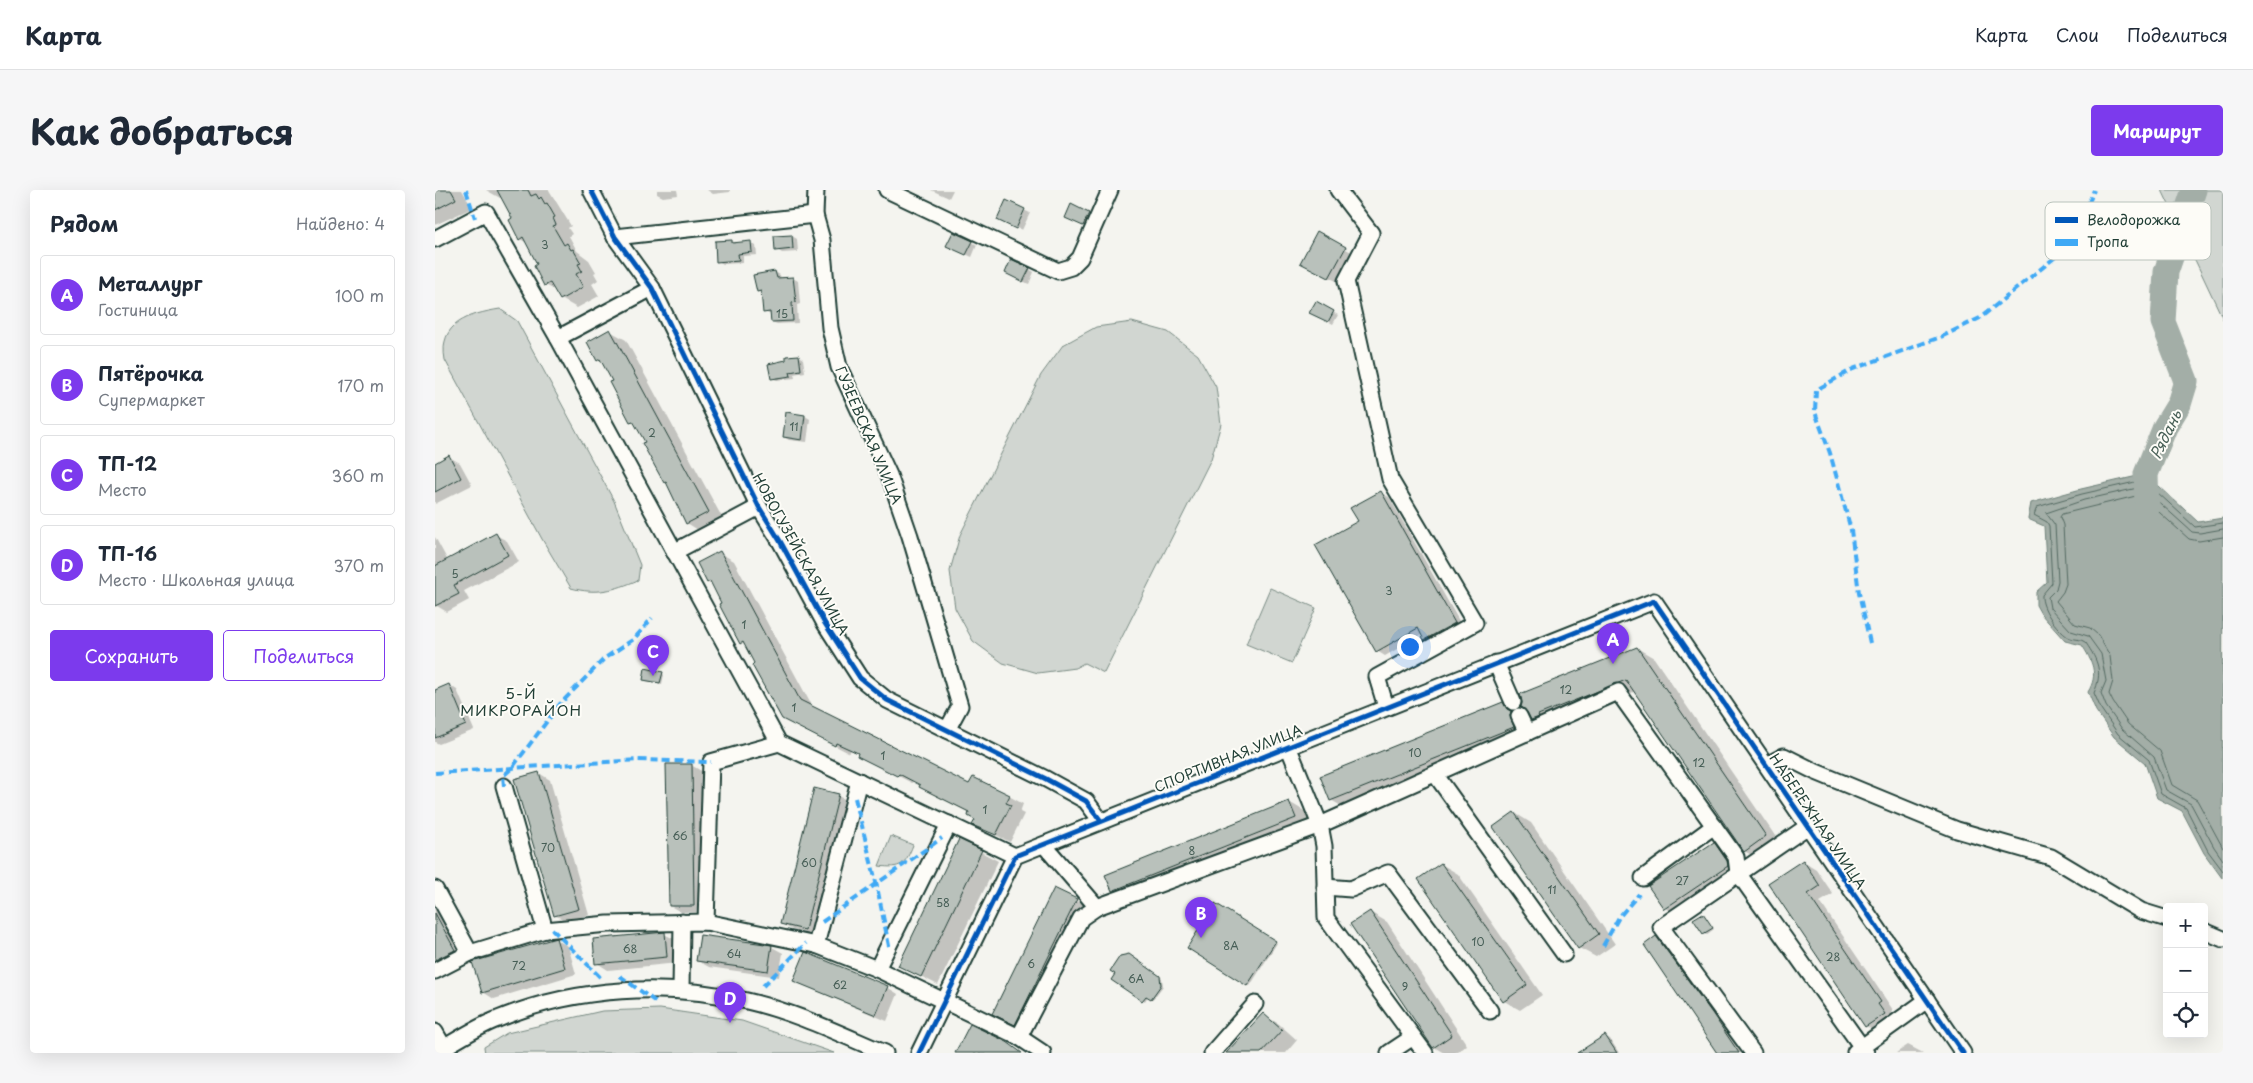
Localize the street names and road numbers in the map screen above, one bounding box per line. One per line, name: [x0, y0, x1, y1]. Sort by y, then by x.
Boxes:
street label: ГУЗЕЕВСКАЯ УЛИЦА: [830, 363, 908, 507]
street label: НОВОГУЗЕЙСКАЯ УЛИЦА: [748, 469, 855, 639]
street label: СПОРТИВНАЯ УЛИЦА: [1151, 719, 1305, 797]
street label: НАБЕРЕЖНАЯ УЛИЦА: [1765, 749, 1872, 893]

